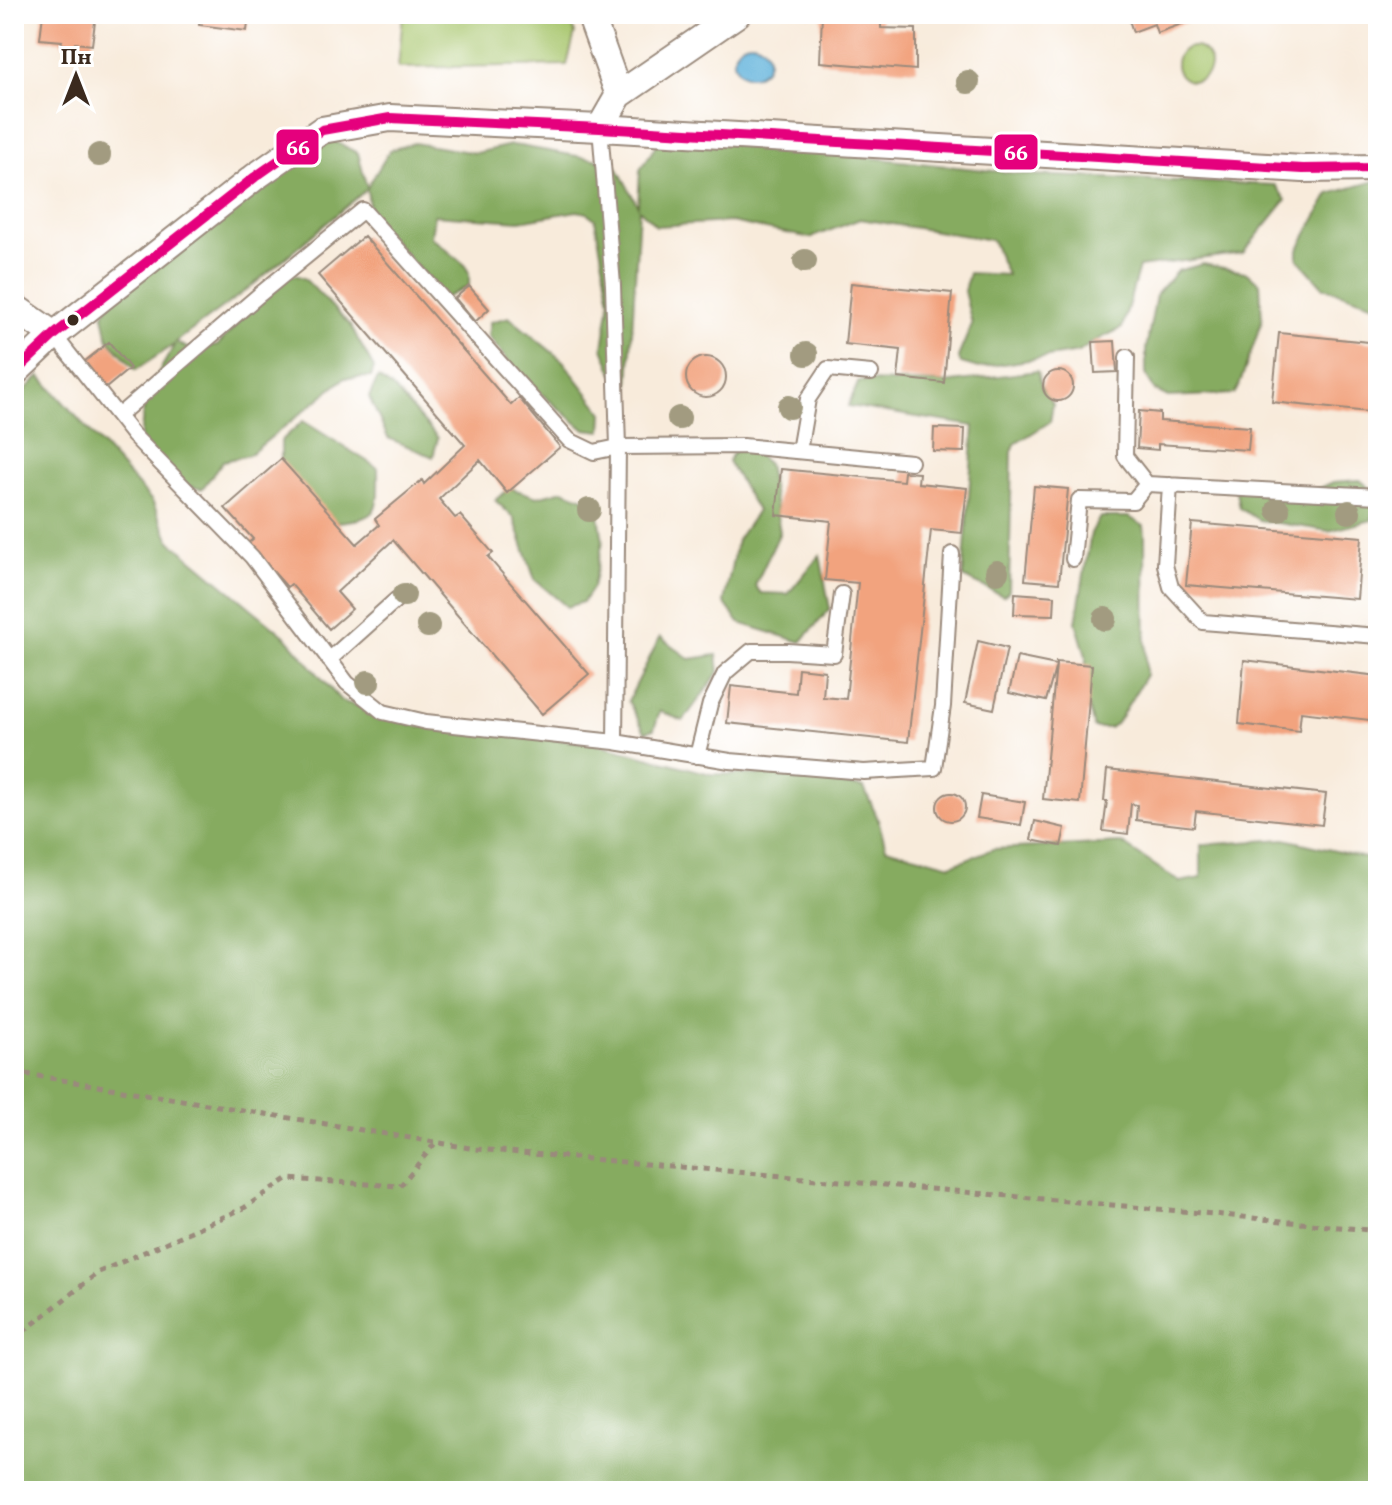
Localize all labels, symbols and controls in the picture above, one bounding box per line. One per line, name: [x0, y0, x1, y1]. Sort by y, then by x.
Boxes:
north arrow: [36, 36, 116, 116]
text: Пн: [60, 43, 92, 74]
line badge: 66: [275, 128, 320, 166]
line badge: 66: [993, 133, 1039, 171]
text: 66: [286, 134, 310, 165]
text: 66: [1004, 139, 1028, 170]
unlabelled marker: [65, 312, 81, 328]

